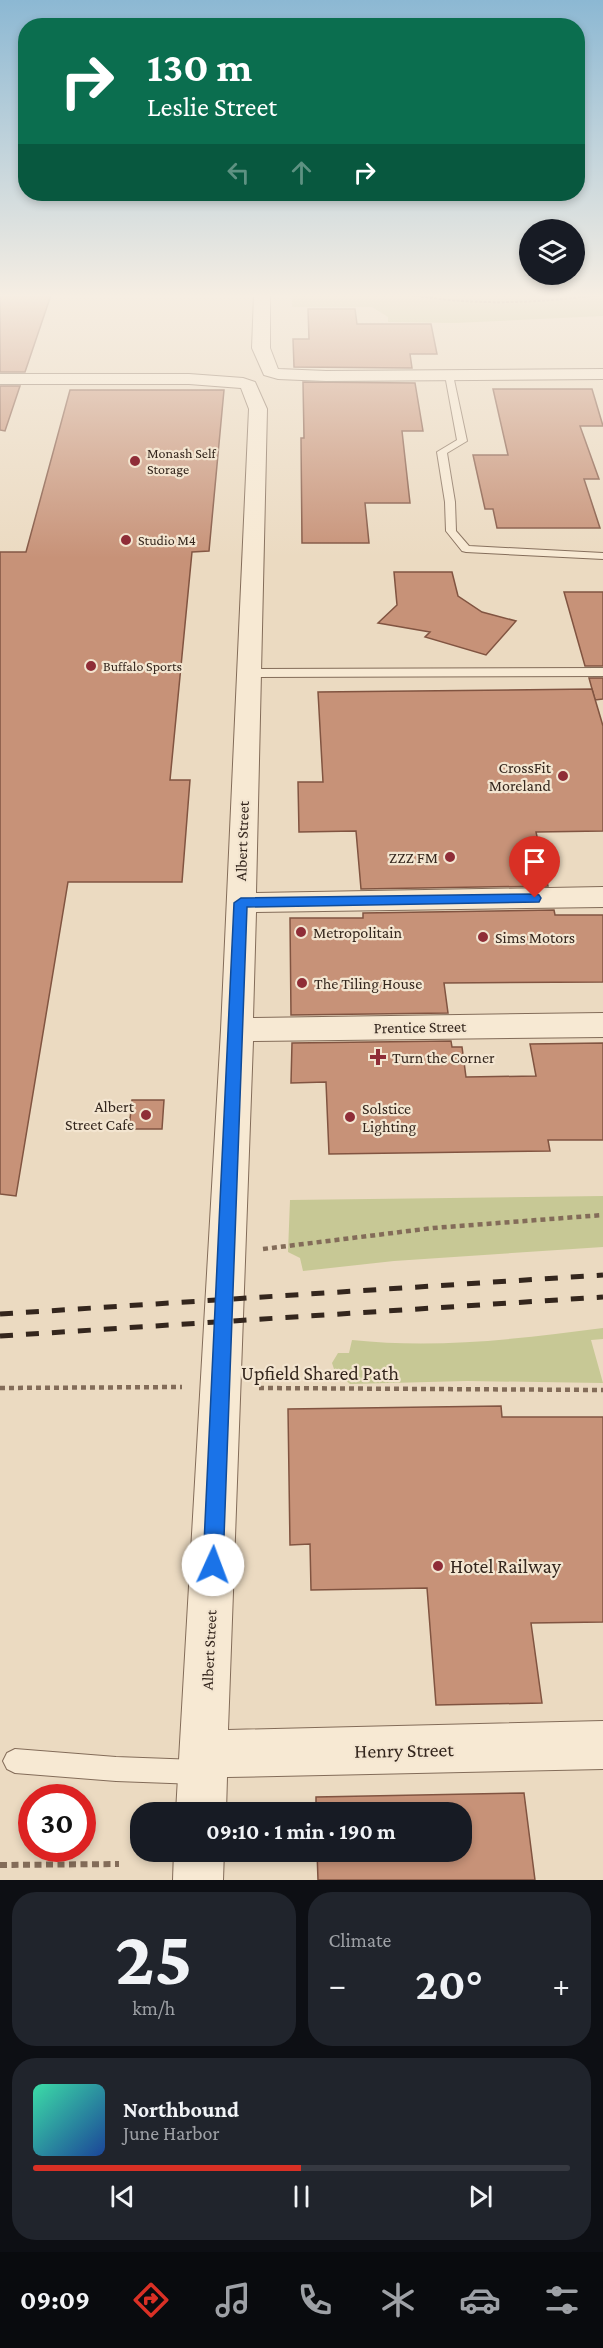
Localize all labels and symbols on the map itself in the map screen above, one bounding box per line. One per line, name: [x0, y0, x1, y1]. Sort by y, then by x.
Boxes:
place label: Monash Self Storage: [147, 445, 217, 477]
marker: Monash Self Storage: [128, 454, 142, 468]
place label: Studio M4: [138, 532, 196, 548]
marker: Studio M4: [119, 533, 133, 547]
place label: Buffalo Sports: [103, 658, 182, 674]
marker: Buffalo Sports: [84, 659, 98, 673]
place label: CrossFit Moreland: [489, 759, 552, 794]
marker: CrossFit Moreland: [556, 769, 570, 783]
street label: Albert Street: [232, 800, 252, 881]
pin: [509, 836, 560, 898]
place label: ZZZ FM: [389, 849, 438, 866]
marker: ZZZ FM: [443, 850, 457, 864]
place label: Metropolitain: [313, 924, 402, 942]
marker: Metropolitain: [294, 925, 308, 939]
place label: Sims Motors: [495, 929, 575, 946]
marker: Sims Motors: [476, 930, 490, 944]
place label: The Tiling House: [314, 975, 422, 993]
marker: The Tiling House: [295, 976, 309, 990]
street label: Prentice Street: [374, 1018, 467, 1036]
marker: Turn the Corner: [369, 1048, 387, 1066]
place label: Turn the Corner: [392, 1049, 495, 1066]
place label: Albert Street Cafe: [65, 1098, 135, 1133]
place label: Solstice Lighting: [362, 1100, 417, 1136]
marker: Albert Street Cafe: [139, 1108, 153, 1122]
marker: Solstice Lighting: [343, 1110, 357, 1124]
street label: Upfield Shared Path: [241, 1362, 399, 1385]
position arrow: [181, 1533, 245, 1597]
place label: Hotel Railway: [450, 1555, 562, 1578]
marker: Hotel Railway: [431, 1559, 445, 1573]
street label: Albert Street: [198, 1609, 220, 1690]
street label: Henry Street: [354, 1738, 454, 1763]
speed limit sign: 30: [18, 1784, 96, 1862]

